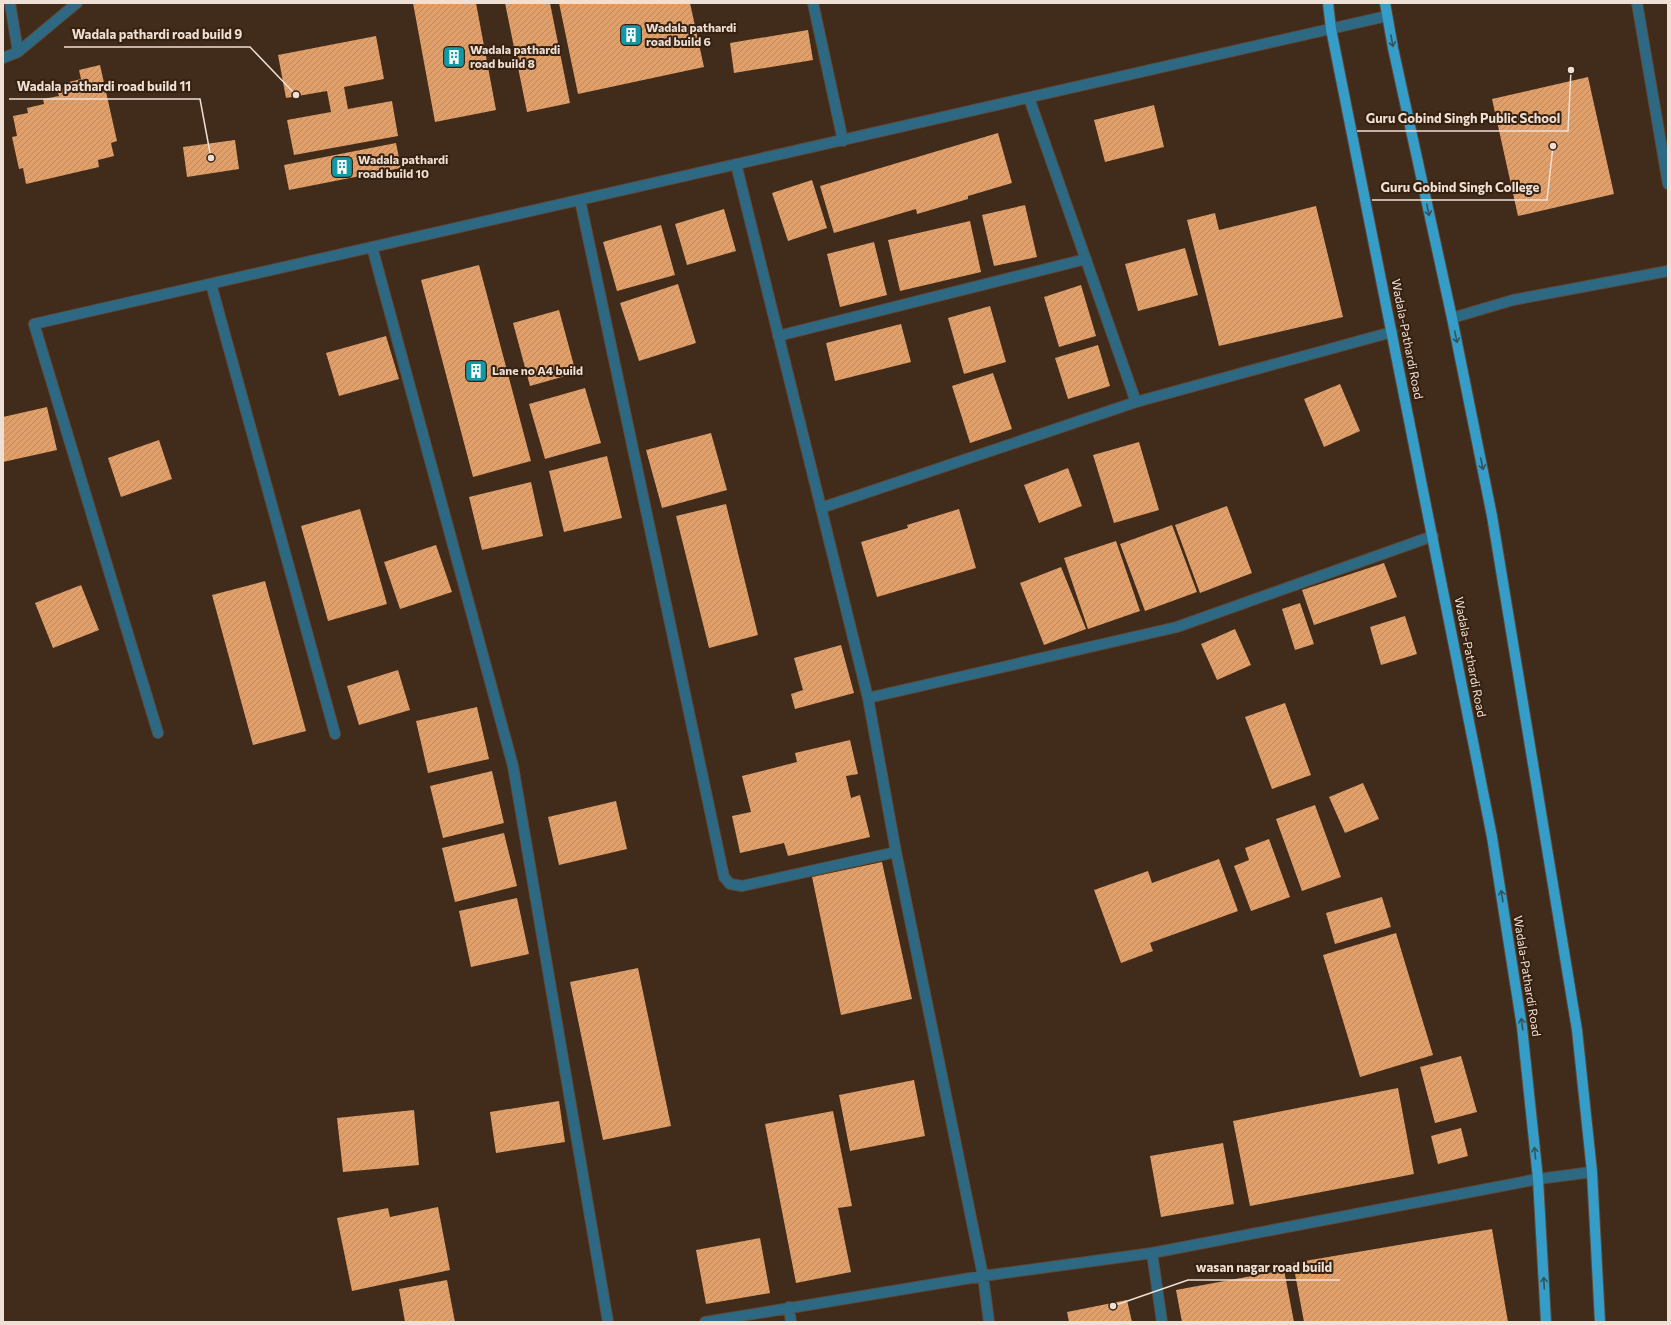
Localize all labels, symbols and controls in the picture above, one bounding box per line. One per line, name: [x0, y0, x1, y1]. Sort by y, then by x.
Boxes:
place label: Wadala pathardi road build 6: [646, 20, 736, 48]
callout: Wadala pathardi road build 9: [64, 22, 250, 47]
building icon: Wadala pathardi road build 6: [618, 22, 644, 48]
text: Wadala pathardi road build 9: [72, 26, 242, 42]
one-way arrow: [1388, 35, 1396, 48]
place label: Wadala pathardi road build 8: [470, 42, 560, 70]
building icon: Wadala pathardi road build 8: [441, 44, 467, 70]
callout: Wadala pathardi road build 11: [9, 74, 200, 99]
text: Wadala pathardi road build 11: [17, 78, 191, 94]
callout: Guru Gobind Singh Public School: [1357, 106, 1568, 131]
text: Guru Gobind Singh Public School: [1366, 110, 1560, 126]
place label: Wadala pathardi road build 10: [358, 152, 448, 180]
building icon: Wadala pathardi road build 10: [329, 154, 355, 180]
callout: Guru Gobind Singh College: [1372, 175, 1547, 200]
text: Guru Gobind Singh College: [1381, 179, 1540, 195]
one-way arrow: [1425, 203, 1433, 216]
street label: Wadala-Pathardi Road: [1389, 277, 1427, 400]
one-way arrow: [1452, 330, 1460, 343]
building icon: Lane no A4 build: [463, 358, 489, 384]
place label: Lane no A4 build: [492, 363, 583, 377]
one-way arrow: [1478, 457, 1486, 470]
street label: Wadala-Pathardi Road: [1452, 595, 1490, 718]
one-way arrow: [1497, 890, 1505, 903]
street label: Wadala-Pathardi Road: [1512, 914, 1544, 1037]
one-way arrow: [1518, 1018, 1526, 1031]
one-way arrow: [1531, 1147, 1539, 1160]
callout: wasan nagar road build: [1188, 1255, 1340, 1280]
text: wasan nagar road build: [1196, 1259, 1332, 1275]
one-way arrow: [1540, 1277, 1547, 1290]

